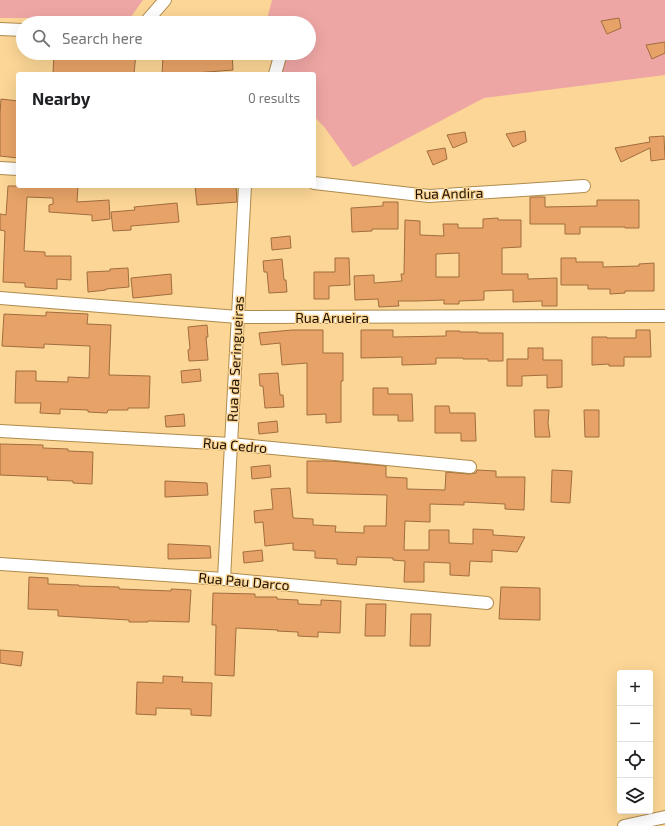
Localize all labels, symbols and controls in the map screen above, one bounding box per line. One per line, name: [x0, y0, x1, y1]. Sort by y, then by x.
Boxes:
search box: [16, 16, 316, 60]
icon: search: [30, 27, 52, 49]
text: Search here: [62, 29, 143, 47]
text: Nearby: [32, 88, 90, 108]
text: 0 results: [248, 90, 300, 106]
street label: Rua Andira: [414, 184, 484, 202]
street label: Rua da Seringueiras: [223, 296, 247, 422]
street label: Rua Arueira: [295, 309, 369, 326]
street label: Rua Cedro: [202, 434, 268, 456]
street label: Rua Pau Darco: [198, 569, 290, 593]
map controls: [617, 670, 653, 814]
button: +: [617, 670, 653, 706]
button: −: [617, 706, 653, 742]
button: locate: [617, 742, 653, 778]
button: layers: [617, 778, 653, 814]

